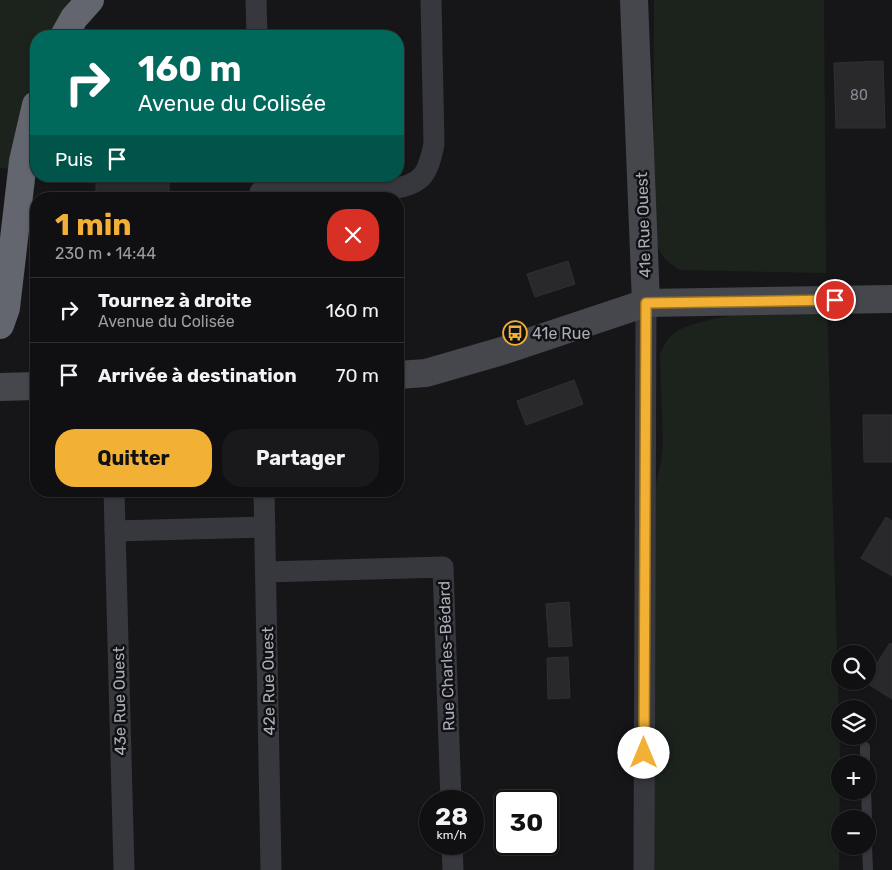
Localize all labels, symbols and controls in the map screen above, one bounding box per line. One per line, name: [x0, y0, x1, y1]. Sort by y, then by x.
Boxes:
text: 160 m: [138, 48, 242, 90]
icon: right: [55, 50, 120, 115]
house number: 80: [850, 87, 868, 104]
text: Avenue du Colisée: [138, 90, 326, 117]
icon: arrive: [103, 145, 131, 173]
text: Puis: [55, 148, 93, 171]
street label: 41e Rue Ouest: [632, 172, 655, 278]
text: 1 min: [55, 207, 132, 243]
button: close: [327, 209, 379, 261]
text: 230 m · 14:44: [55, 244, 156, 263]
pin: [814, 279, 856, 321]
icon: arrive: [821, 286, 849, 314]
text: Tournez à droite: [98, 289, 252, 312]
icon: right: [55, 296, 83, 324]
text: 160 m: [326, 299, 379, 322]
text: Avenue du Colisée: [98, 312, 235, 331]
bus stop icon: 41e Rue: [502, 320, 528, 346]
place label: 41e Rue: [532, 324, 590, 343]
icon: arrive: [55, 361, 83, 389]
text: Arrivée à destination: [98, 364, 297, 387]
text: 70 m: [336, 364, 379, 387]
button: Quitter: [55, 429, 212, 487]
button: Partager: [222, 429, 379, 487]
street label: Rue Charles-Bédard: [434, 581, 459, 731]
street label: 42e Rue Ouest: [258, 626, 279, 736]
map controls: [831, 645, 876, 855]
button: search: [831, 645, 876, 690]
street label: 43e Rue Ouest: [109, 646, 130, 756]
button: layers: [831, 700, 876, 745]
position arrow: [617, 726, 669, 778]
button: +: [831, 755, 876, 800]
speed limit sign: 30: [494, 790, 559, 855]
text: 28: [435, 802, 468, 831]
button: −: [831, 810, 876, 855]
text: km/h: [437, 828, 466, 842]

